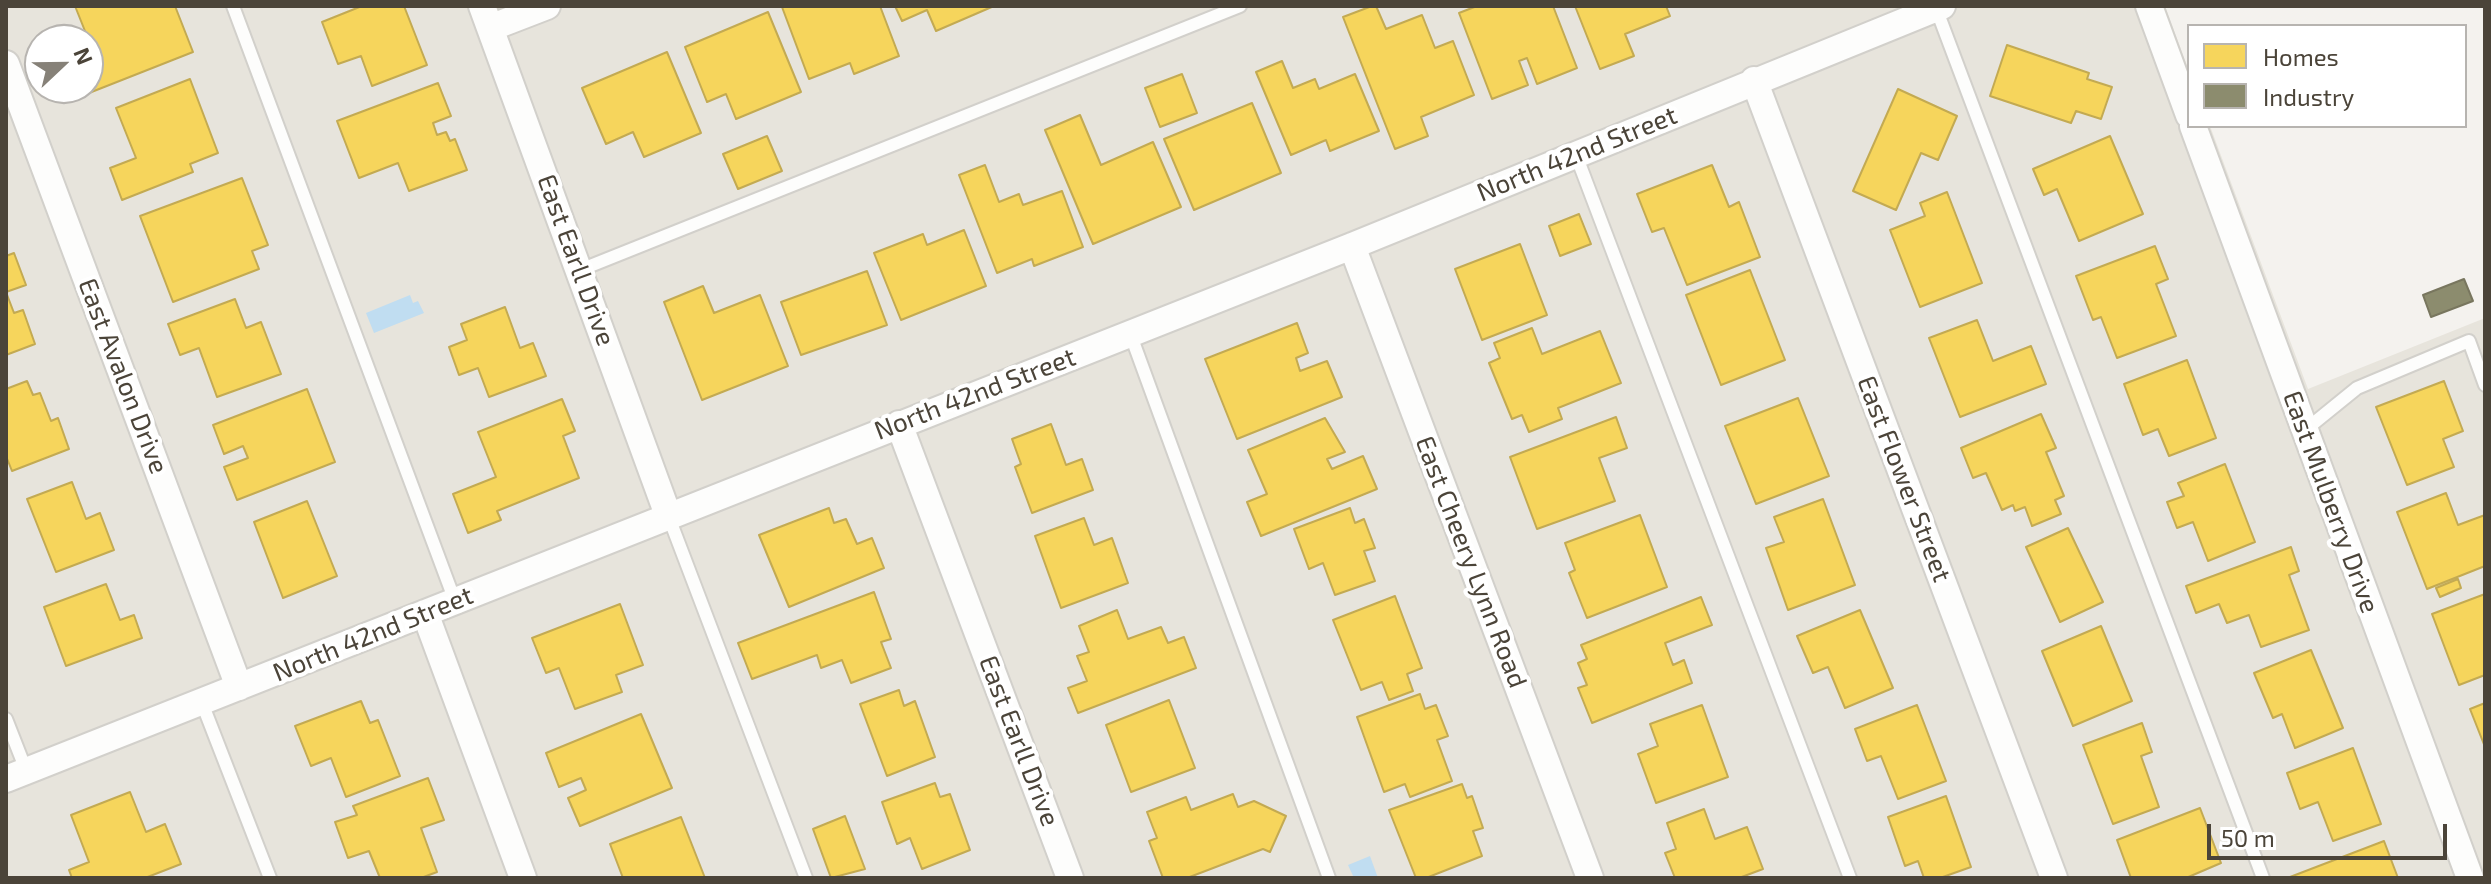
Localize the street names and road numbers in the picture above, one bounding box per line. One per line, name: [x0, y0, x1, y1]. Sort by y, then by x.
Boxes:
street label: North 42nd Street: [1472, 100, 1682, 208]
street label: East Earll Drive: [531, 170, 621, 350]
street label: East Avalon Drive: [71, 274, 175, 478]
street label: North 42nd Street: [870, 341, 1080, 447]
street label: East Flower Street: [1850, 372, 1958, 586]
street label: East Mulberry Drive: [2276, 387, 2386, 617]
street label: East Cheery Lynn Road: [1409, 432, 1533, 692]
street label: North 42nd Street: [268, 580, 478, 688]
street label: East Earll Drive: [972, 651, 1066, 831]

